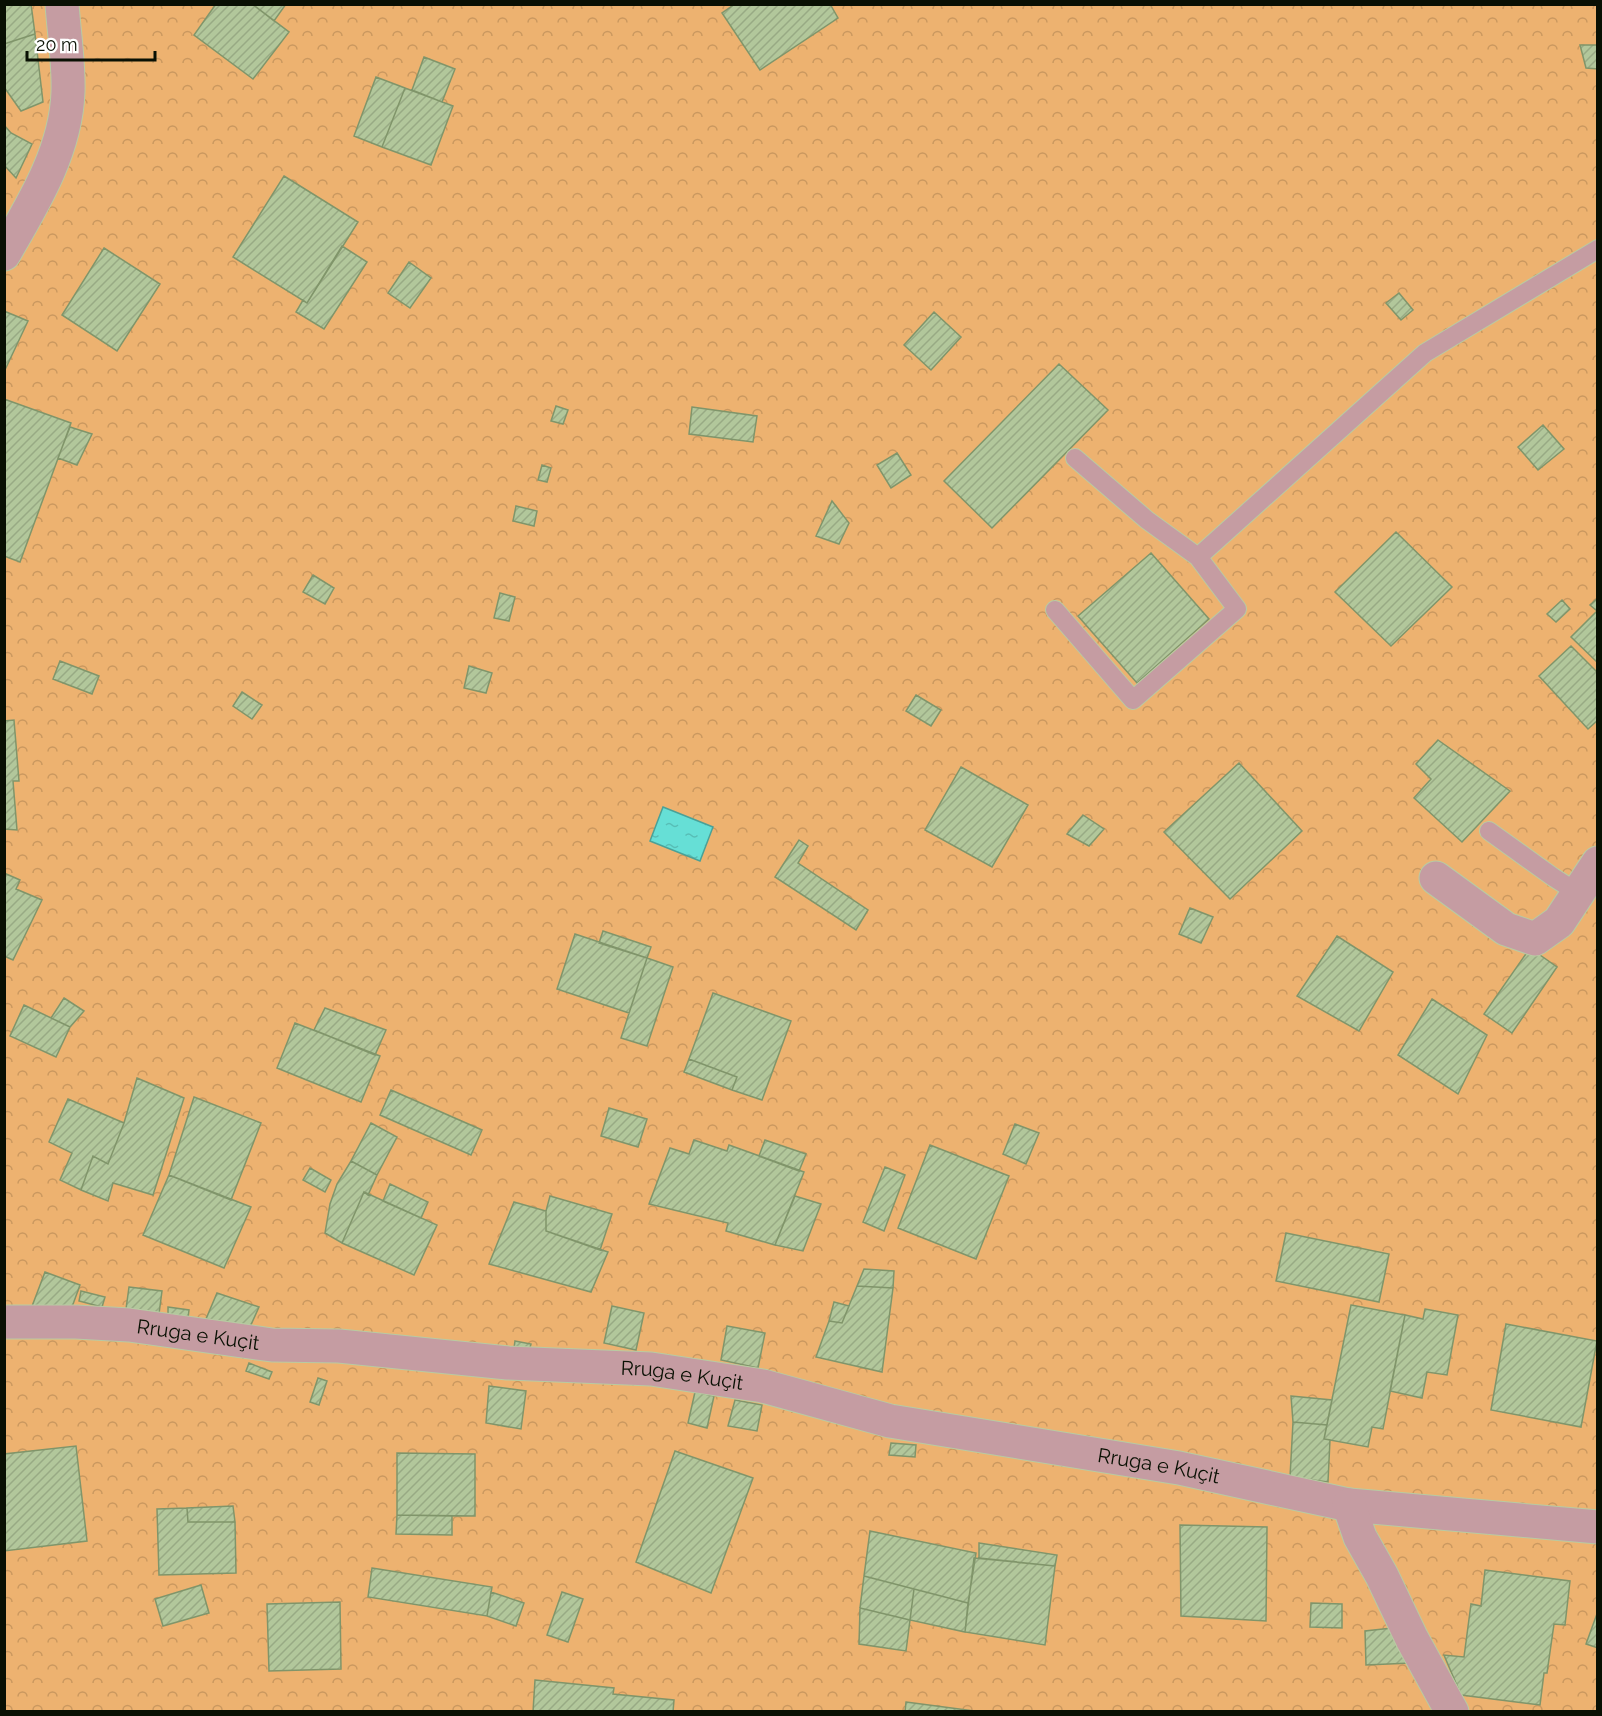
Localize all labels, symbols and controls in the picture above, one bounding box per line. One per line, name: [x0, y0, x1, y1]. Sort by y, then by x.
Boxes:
scale bar: [27, 24, 154, 62]
text: 20 m: [36, 34, 78, 55]
street label: Rruga e Kuçit: [135, 1314, 261, 1355]
street label: Rruga e Kuçit: [620, 1356, 745, 1395]
street label: Rruga e Kuçit: [1096, 1443, 1222, 1489]

